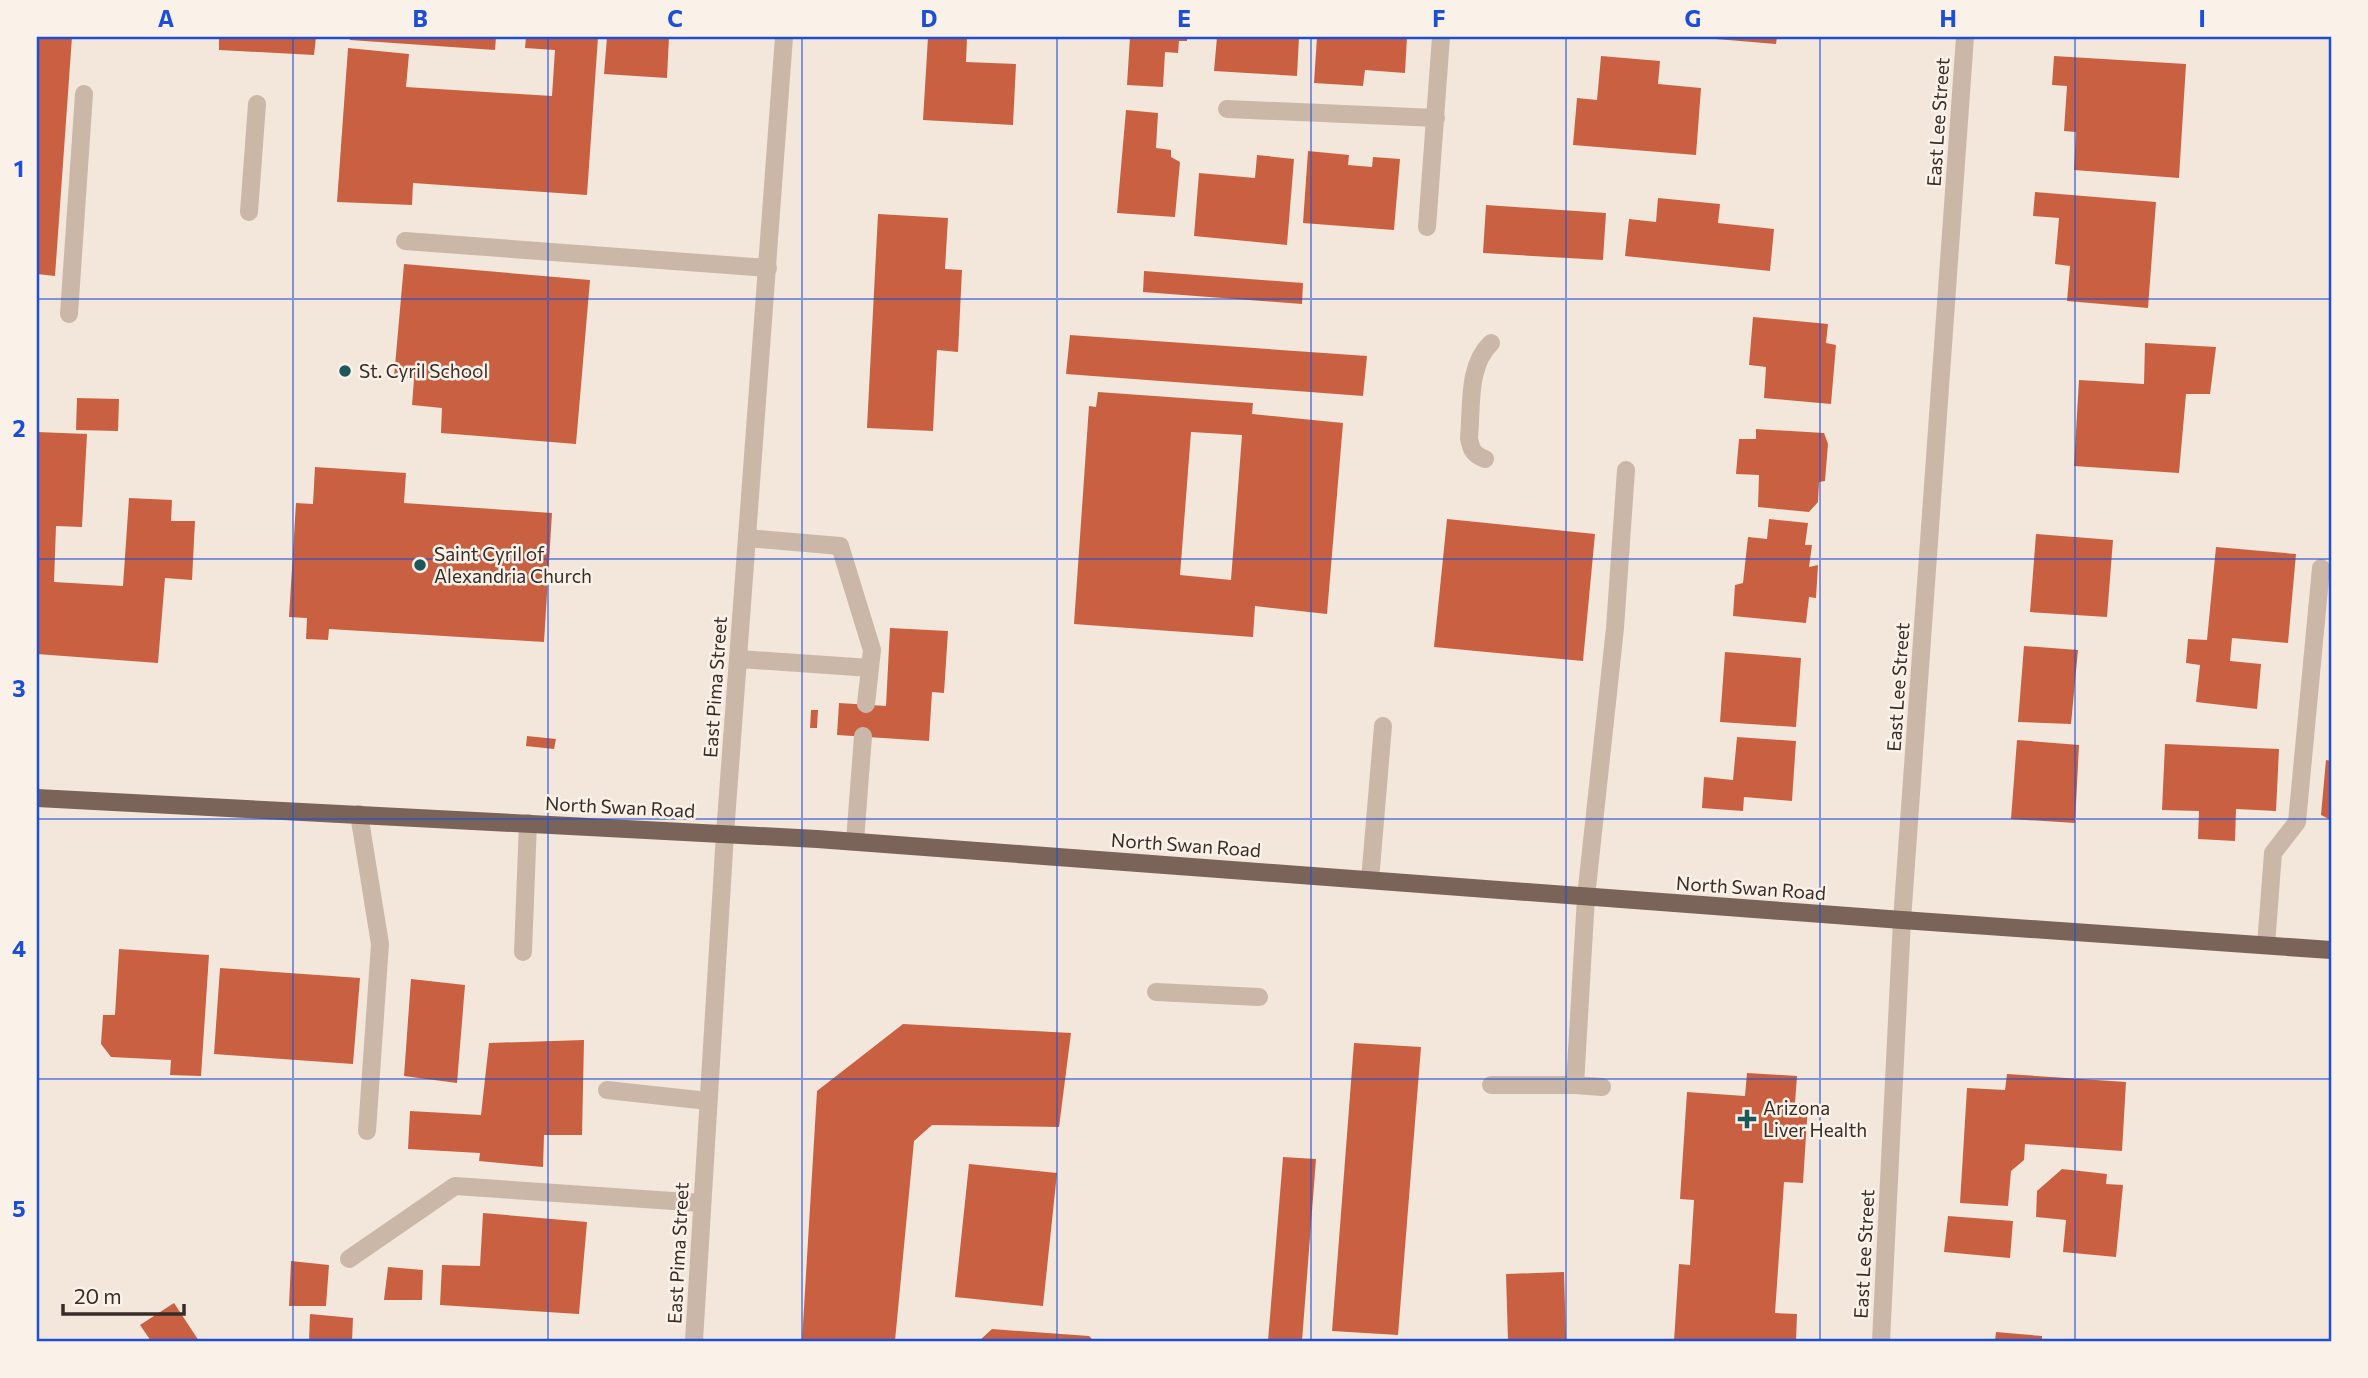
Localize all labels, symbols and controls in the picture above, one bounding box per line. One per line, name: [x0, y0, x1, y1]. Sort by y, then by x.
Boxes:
text: A: [158, 4, 175, 32]
text: B: [412, 4, 428, 32]
text: C: [667, 4, 683, 32]
text: D: [921, 4, 938, 32]
text: E: [1177, 4, 1191, 32]
text: F: [1432, 4, 1446, 32]
text: G: [1685, 4, 1701, 32]
text: H: [1939, 4, 1957, 32]
text: I: [2198, 4, 2206, 32]
street label: East Lee Street: [1922, 56, 1954, 187]
text: 1: [14, 154, 24, 182]
place label: St. Cyril School: [359, 359, 488, 382]
marker: St. Cyril School: [337, 363, 353, 379]
text: 2: [12, 414, 26, 442]
place label: Saint Cyril of Alexandria Church: [434, 542, 592, 587]
marker: Saint Cyril of Alexandria Church: [412, 557, 428, 573]
street label: East Pima Street: [698, 615, 731, 759]
street label: East Lee Street: [1882, 621, 1914, 752]
text: 3: [12, 674, 26, 702]
street label: North Swan Road: [544, 791, 696, 822]
street label: North Swan Road: [1110, 828, 1262, 861]
street label: North Swan Road: [1675, 871, 1827, 904]
text: 4: [12, 934, 26, 962]
place label: Arizona Liver Health: [1763, 1096, 1867, 1141]
marker: Arizona Liver Health: [1737, 1109, 1757, 1129]
street label: East Pima Street: [662, 1181, 693, 1324]
street label: East Lee Street: [1849, 1189, 1878, 1319]
text: 5: [12, 1194, 26, 1222]
scale bar: [63, 1273, 184, 1317]
text: 20 m: [74, 1283, 122, 1308]

